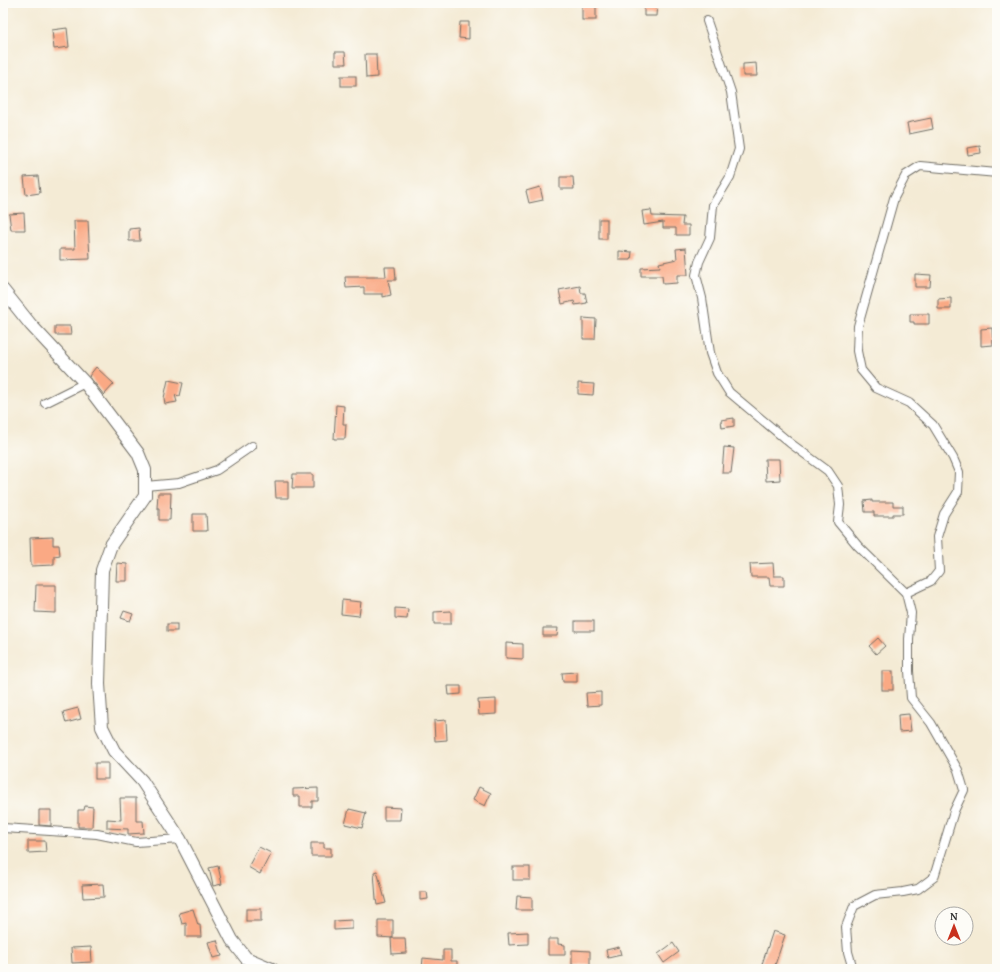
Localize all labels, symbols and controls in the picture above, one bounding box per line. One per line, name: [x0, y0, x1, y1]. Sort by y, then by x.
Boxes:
north arrow: [934, 906, 974, 946]
text: N: [950, 908, 958, 924]

